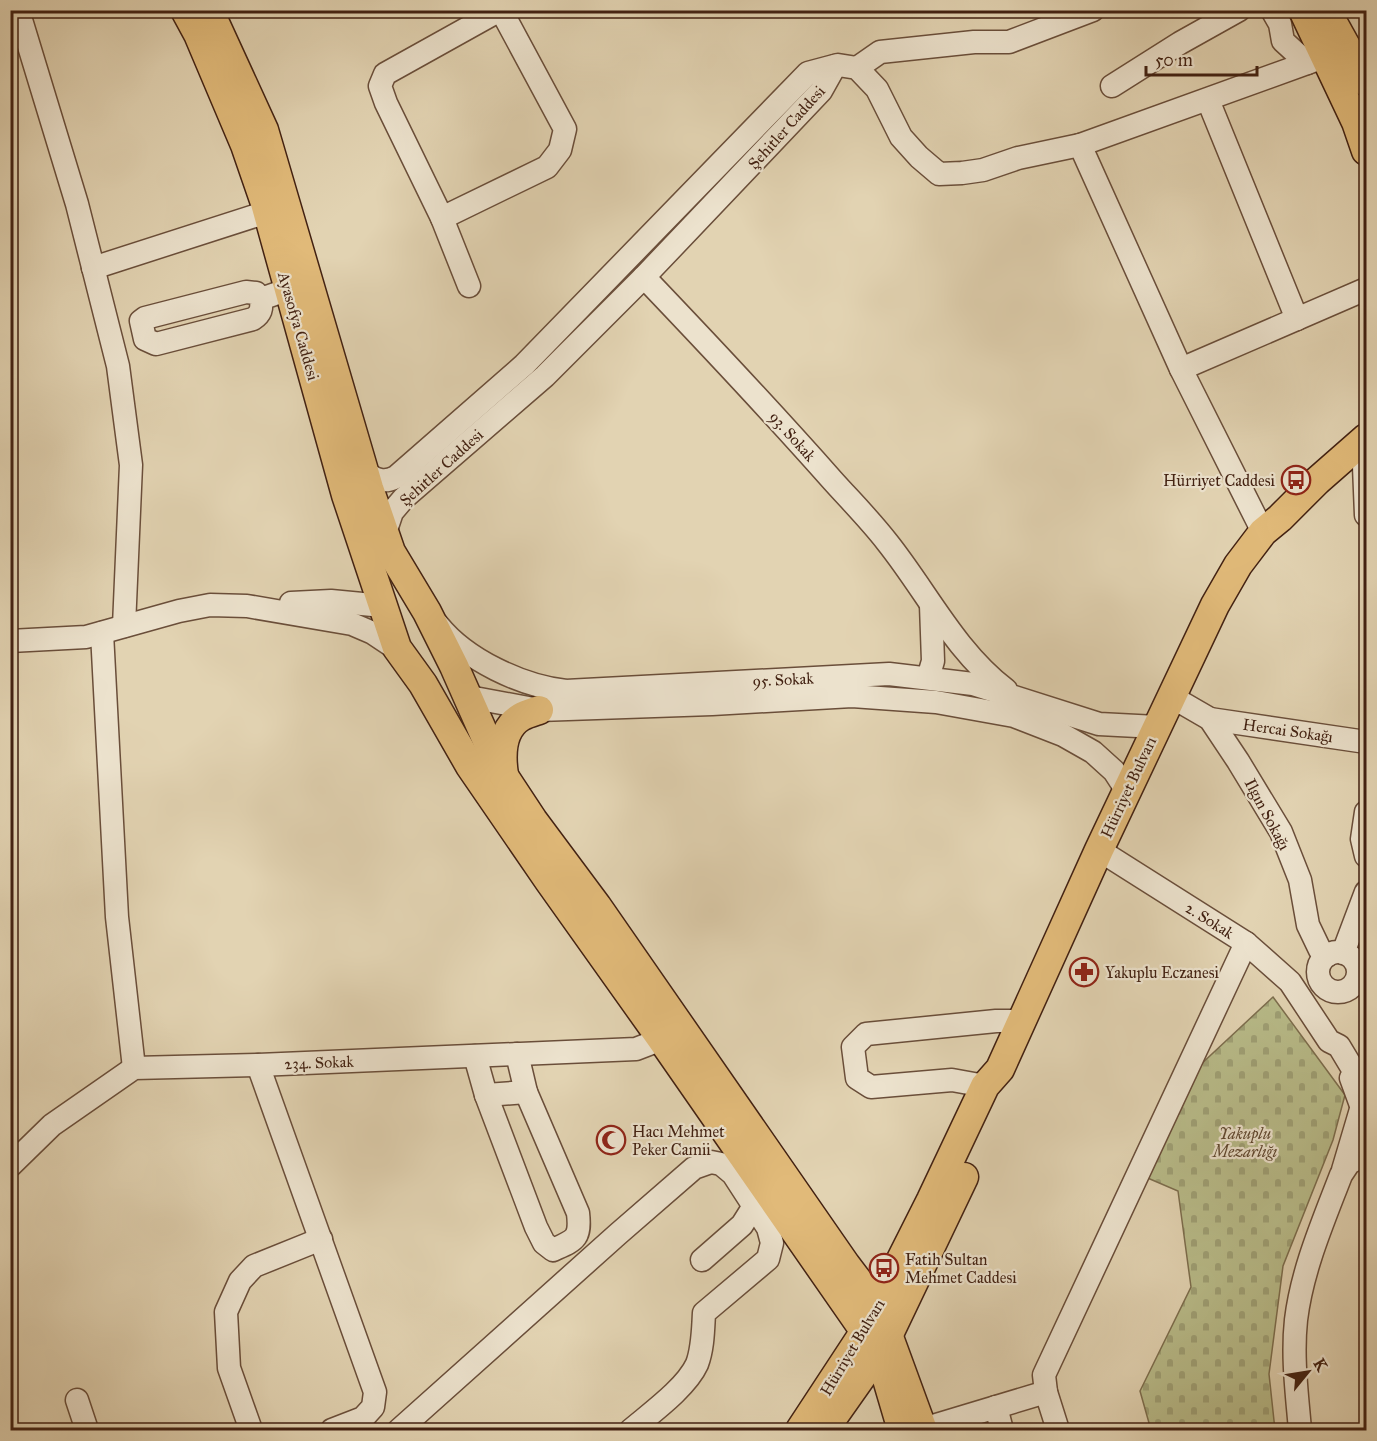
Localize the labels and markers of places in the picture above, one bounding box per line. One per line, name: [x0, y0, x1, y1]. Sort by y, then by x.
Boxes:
bus stop icon: Hürriyet Caddesi: [1280, 464, 1312, 496]
place label: Hürriyet Caddesi: [1163, 471, 1276, 490]
pharmacy icon: Yakuplu Eczanesi: [1068, 956, 1100, 988]
place label: Yakuplu Eczanesi: [1105, 963, 1220, 982]
place label: Hacı Mehmet Peker Camii: [632, 1122, 725, 1159]
mosque icon: Hacı Mehmet Peker Camii: [595, 1124, 627, 1156]
place label: Fatih Sultan Mehmet Caddesi: [905, 1250, 1017, 1287]
bus stop icon: Fatih Sultan Mehmet Caddesi: [868, 1252, 900, 1284]

